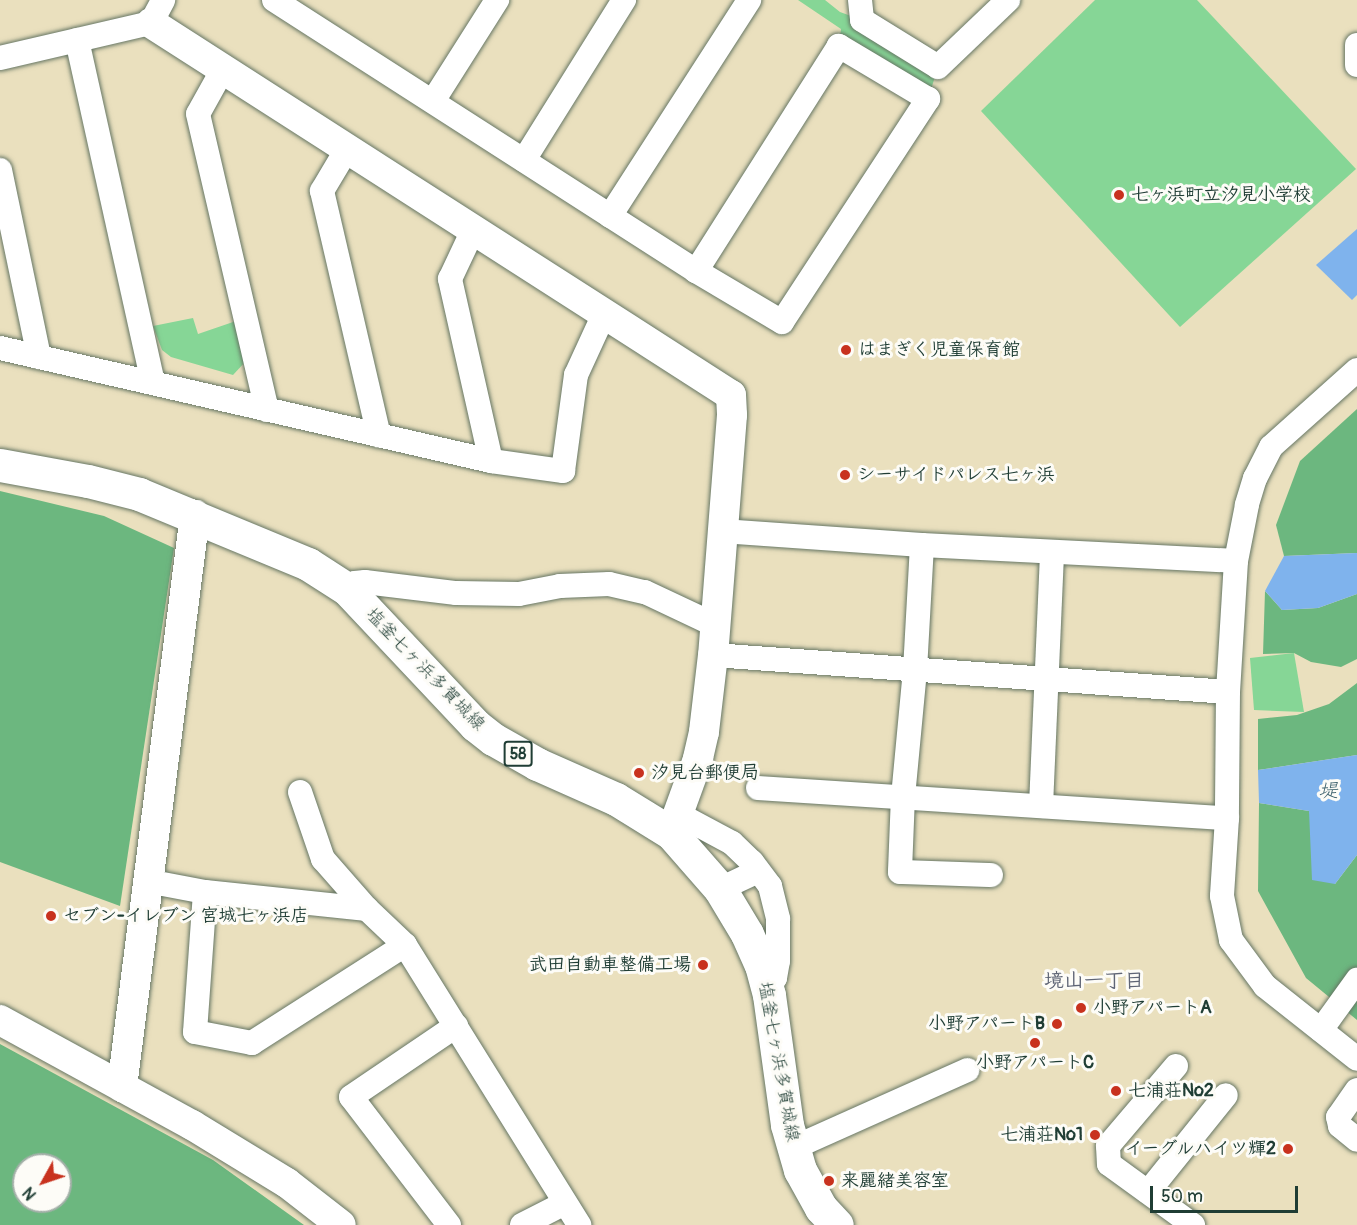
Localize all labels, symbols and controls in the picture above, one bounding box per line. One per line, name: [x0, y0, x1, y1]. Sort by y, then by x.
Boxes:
place label: 七ヶ浜町立汐見小学校: [1131, 184, 1311, 206]
marker: 七ヶ浜町立汐見小学校: [1112, 188, 1126, 202]
place label: はまぎく児童保育館: [858, 339, 1020, 361]
marker: はまぎく児童保育館: [839, 343, 853, 357]
place label: シーサイドパレス七ヶ浜: [857, 464, 1055, 486]
marker: シーサイドパレス七ヶ浜: [838, 468, 852, 482]
street label: 塩釜七ヶ浜多賀城線: [361, 604, 489, 736]
road number: 58: [503, 741, 533, 767]
place label: 汐見台郵便局: [651, 762, 759, 784]
marker: 汐見台郵便局: [632, 766, 646, 780]
water label: 堤: [1318, 778, 1338, 802]
place label: セブン-イレブン 宮城七ヶ浜店: [63, 905, 309, 927]
marker: セブン-イレブン 宮城七ヶ浜店: [44, 909, 58, 923]
place label: 武田自動車整備工場: [529, 954, 691, 976]
marker: 武田自動車整備工場: [696, 958, 710, 972]
district label: 境山一丁目: [1044, 968, 1144, 992]
street label: 塩釜七ヶ浜多賀城線: [753, 980, 803, 1144]
place label: 小野アパートA: [1093, 997, 1213, 1019]
marker: 小野アパートA: [1074, 1001, 1088, 1015]
place label: 小野アパートB: [927, 1013, 1045, 1035]
marker: 小野アパートB: [1050, 1017, 1064, 1031]
marker: 小野アパートC: [1028, 1036, 1042, 1050]
place label: 小野アパートC: [975, 1052, 1095, 1074]
place label: 七浦荘№2: [1128, 1080, 1214, 1102]
marker: 七浦荘№2: [1109, 1084, 1123, 1098]
place label: 七浦荘№1: [1000, 1124, 1083, 1146]
marker: 七浦荘№1: [1088, 1128, 1102, 1142]
place label: イーグルハイツ輝2: [1123, 1138, 1276, 1160]
marker: イーグルハイツ輝2: [1281, 1142, 1295, 1156]
north arrow: [12, 1153, 72, 1213]
place label: 来麗緒美容室: [841, 1170, 949, 1192]
marker: 来麗緒美容室: [822, 1174, 836, 1188]
scale bar: [1153, 1174, 1302, 1212]
text: N: [19, 1183, 41, 1204]
text: 50 m: [1161, 1185, 1203, 1208]

